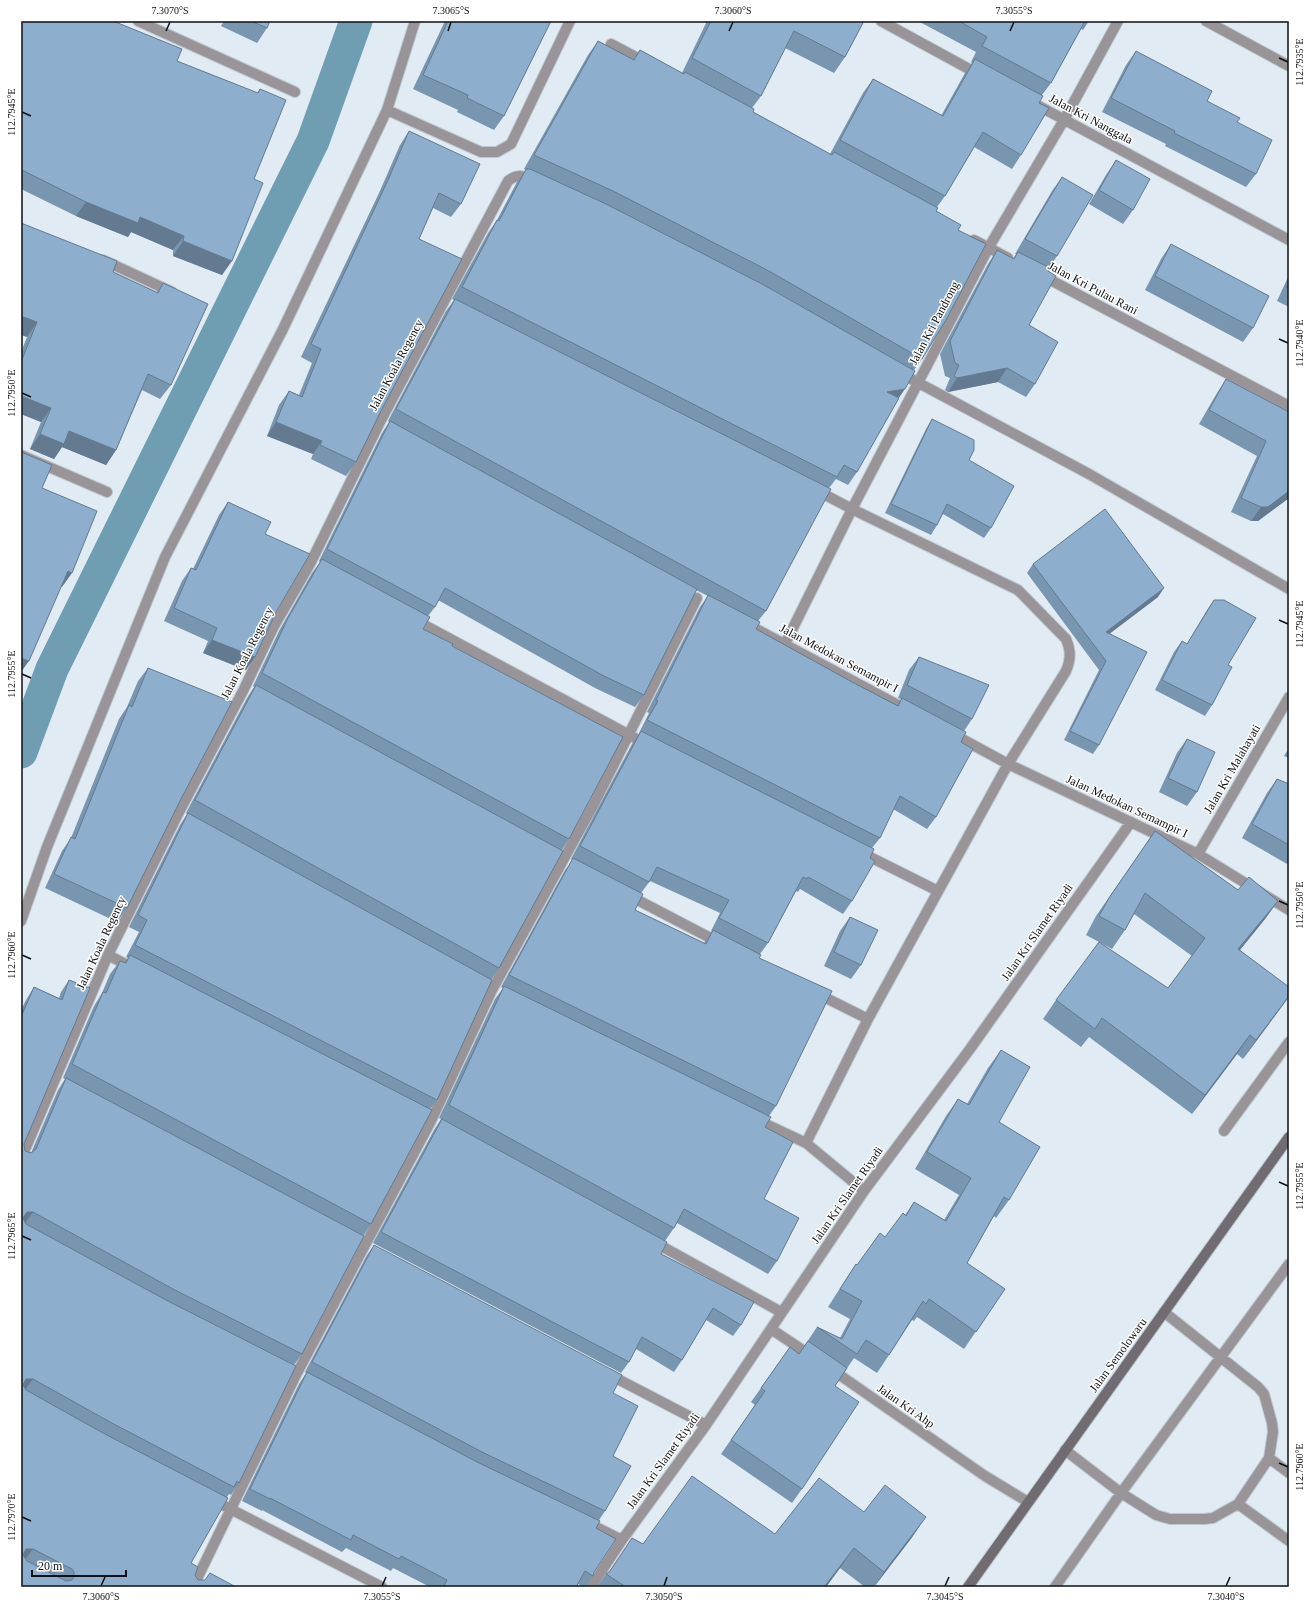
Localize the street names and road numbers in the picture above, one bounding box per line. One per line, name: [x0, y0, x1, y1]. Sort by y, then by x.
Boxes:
street label: Jalan Kri Nanggala: [1047, 91, 1136, 147]
street label: Jalan Kri Pulau Rani: [1046, 258, 1141, 318]
street label: Jalan Kri Pandrong: [906, 279, 962, 367]
street label: Jalan Koala Regency: [366, 317, 426, 413]
street label: Jalan Koala Regency: [218, 605, 276, 701]
street label: Jalan Medokan Semampir I: [777, 621, 901, 695]
street label: Jalan Kri Malahayati: [1201, 721, 1264, 816]
street label: Jalan Medokan Semampir I: [1064, 772, 1190, 840]
street label: Jalan Kri Slamet Riyadi: [998, 880, 1076, 983]
street label: Jalan Koala Regency: [73, 894, 129, 992]
street label: Jalan Kri Slamet Riyadi: [808, 1143, 886, 1246]
street label: Jalan Semolowaru: [1086, 1315, 1150, 1395]
street label: Jalan Kri Ahp: [875, 1381, 937, 1431]
street label: Jalan Kri Slamet Riyadi: [624, 1410, 703, 1512]

